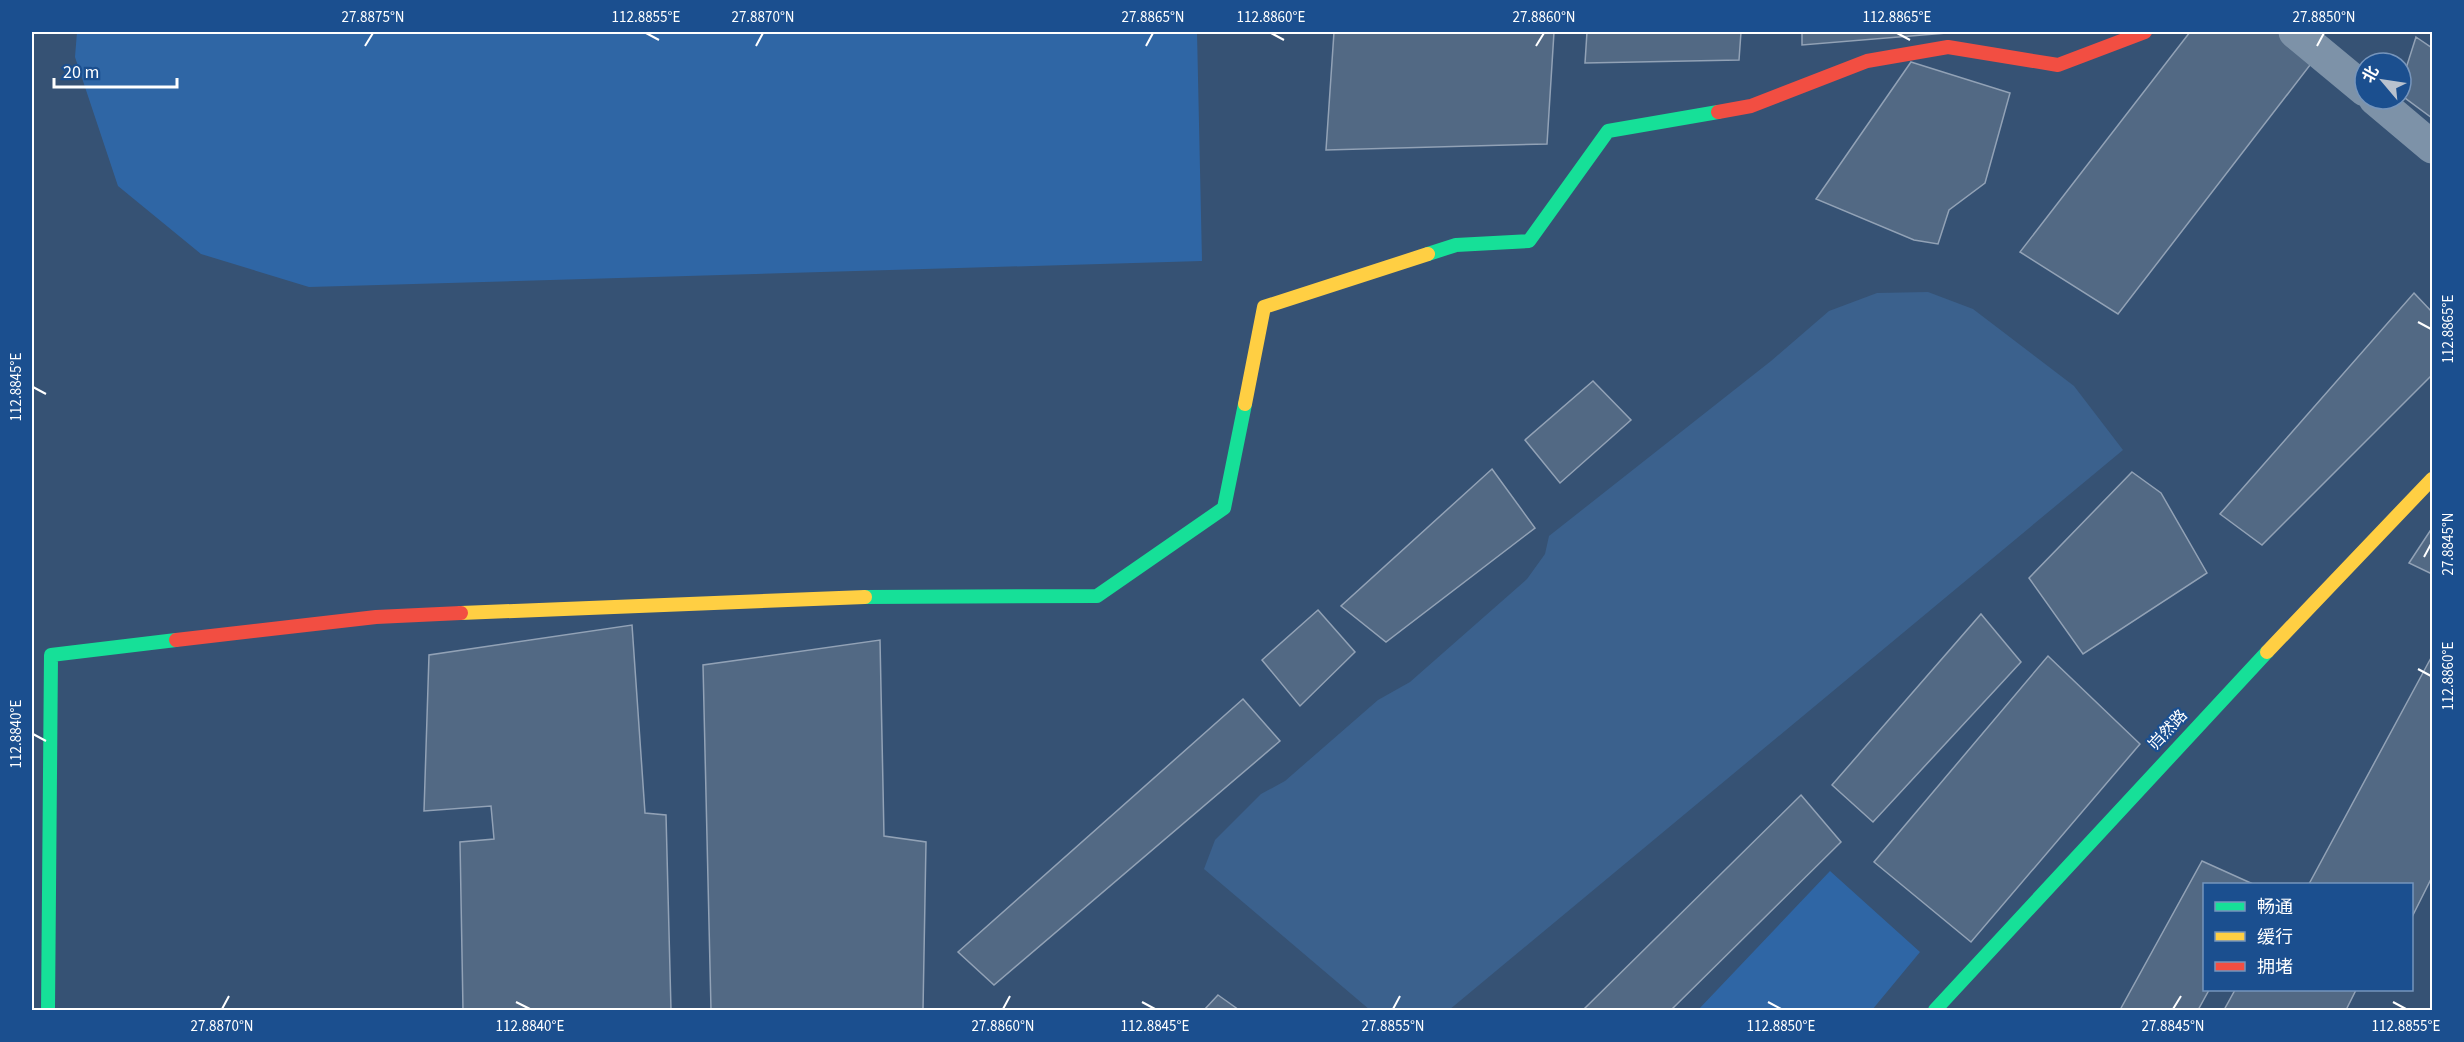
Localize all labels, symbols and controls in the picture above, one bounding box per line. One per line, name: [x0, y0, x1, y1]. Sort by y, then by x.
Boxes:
text: 27.8875°N: [341, 7, 405, 28]
text: 112.8855°E: [612, 7, 680, 28]
text: 27.8870°N: [731, 7, 795, 28]
text: 27.8865°N: [1121, 7, 1185, 28]
text: 112.8860°E: [1237, 7, 1305, 28]
text: 27.8860°N: [1512, 7, 1576, 28]
text: 112.8865°E: [1863, 7, 1931, 28]
text: 27.8850°N: [2292, 7, 2356, 28]
scale bar: [54, 51, 177, 89]
north arrow: [2353, 51, 2413, 111]
text: 20 m: [63, 60, 99, 85]
text: 北: [2357, 62, 2384, 87]
text: 112.8865°E: [2438, 295, 2459, 363]
text: 112.8845°E: [6, 353, 27, 421]
text: 27.8845°N: [2438, 512, 2459, 576]
text: 112.8860°E: [2438, 642, 2459, 710]
text: 112.8840°E: [6, 700, 27, 768]
street label: 岿然路: [2144, 705, 2192, 755]
legend: [2203, 883, 2413, 991]
text: 畅通: [2257, 895, 2293, 920]
text: 缓行: [2257, 925, 2293, 950]
text: 拥堵: [2257, 955, 2293, 980]
text: 27.8870°N: [190, 1016, 254, 1037]
text: 112.8840°E: [496, 1016, 564, 1037]
text: 27.8860°N: [971, 1016, 1035, 1037]
text: 112.8845°E: [1121, 1016, 1189, 1037]
text: 27.8855°N: [1361, 1016, 1425, 1037]
text: 112.8850°E: [1747, 1016, 1815, 1037]
text: 27.8845°N: [2141, 1016, 2205, 1037]
text: 112.8855°E: [2372, 1016, 2440, 1037]

